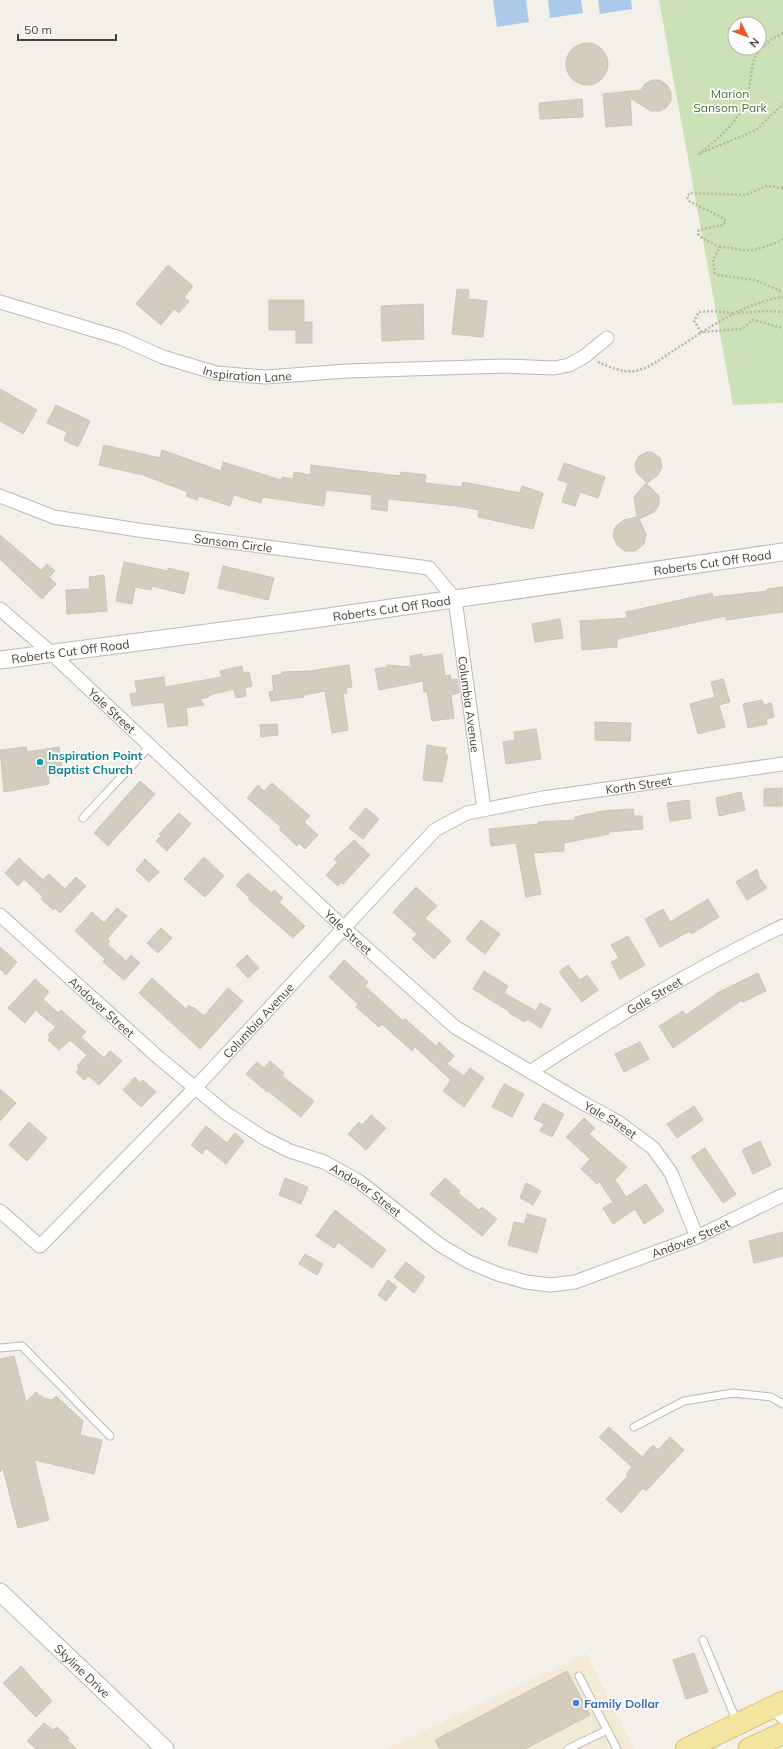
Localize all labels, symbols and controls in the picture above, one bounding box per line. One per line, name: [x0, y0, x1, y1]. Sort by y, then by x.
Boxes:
scale bar: [18, 16, 116, 42]
north arrow: [727, 16, 767, 56]
text: 50 m: [24, 22, 52, 37]
text: N: [746, 35, 762, 50]
park label: Marion Sansom Park: [693, 86, 768, 115]
street label: Inspiration Lane: [201, 362, 292, 385]
street label: Sansom Circle: [193, 530, 273, 555]
street label: Roberts Cut Off Road: [652, 546, 772, 578]
street label: Roberts Cut Off Road: [332, 592, 451, 624]
street label: Roberts Cut Off Road: [10, 636, 130, 666]
street label: Columbia Avenue: [455, 655, 484, 753]
street label: Yale Street: [85, 684, 139, 736]
place label: Inspiration Point Baptist Church: [48, 748, 143, 777]
marker: Inspiration Point Baptist Church: [35, 757, 45, 767]
street label: Korth Street: [604, 772, 673, 797]
street label: Yale Street: [321, 906, 375, 957]
street label: Andover Street: [66, 973, 138, 1040]
street label: Gale Street: [624, 973, 684, 1017]
street label: Columbia Avenue: [219, 980, 297, 1061]
street label: Yale Street: [581, 1097, 640, 1141]
street label: Andover Street: [328, 1160, 404, 1219]
street label: Andover Street: [649, 1215, 732, 1261]
street label: Skyline Drive: [52, 1641, 114, 1701]
place label: Family Dollar: [584, 1696, 660, 1711]
marker: Family Dollar: [571, 1698, 581, 1708]

